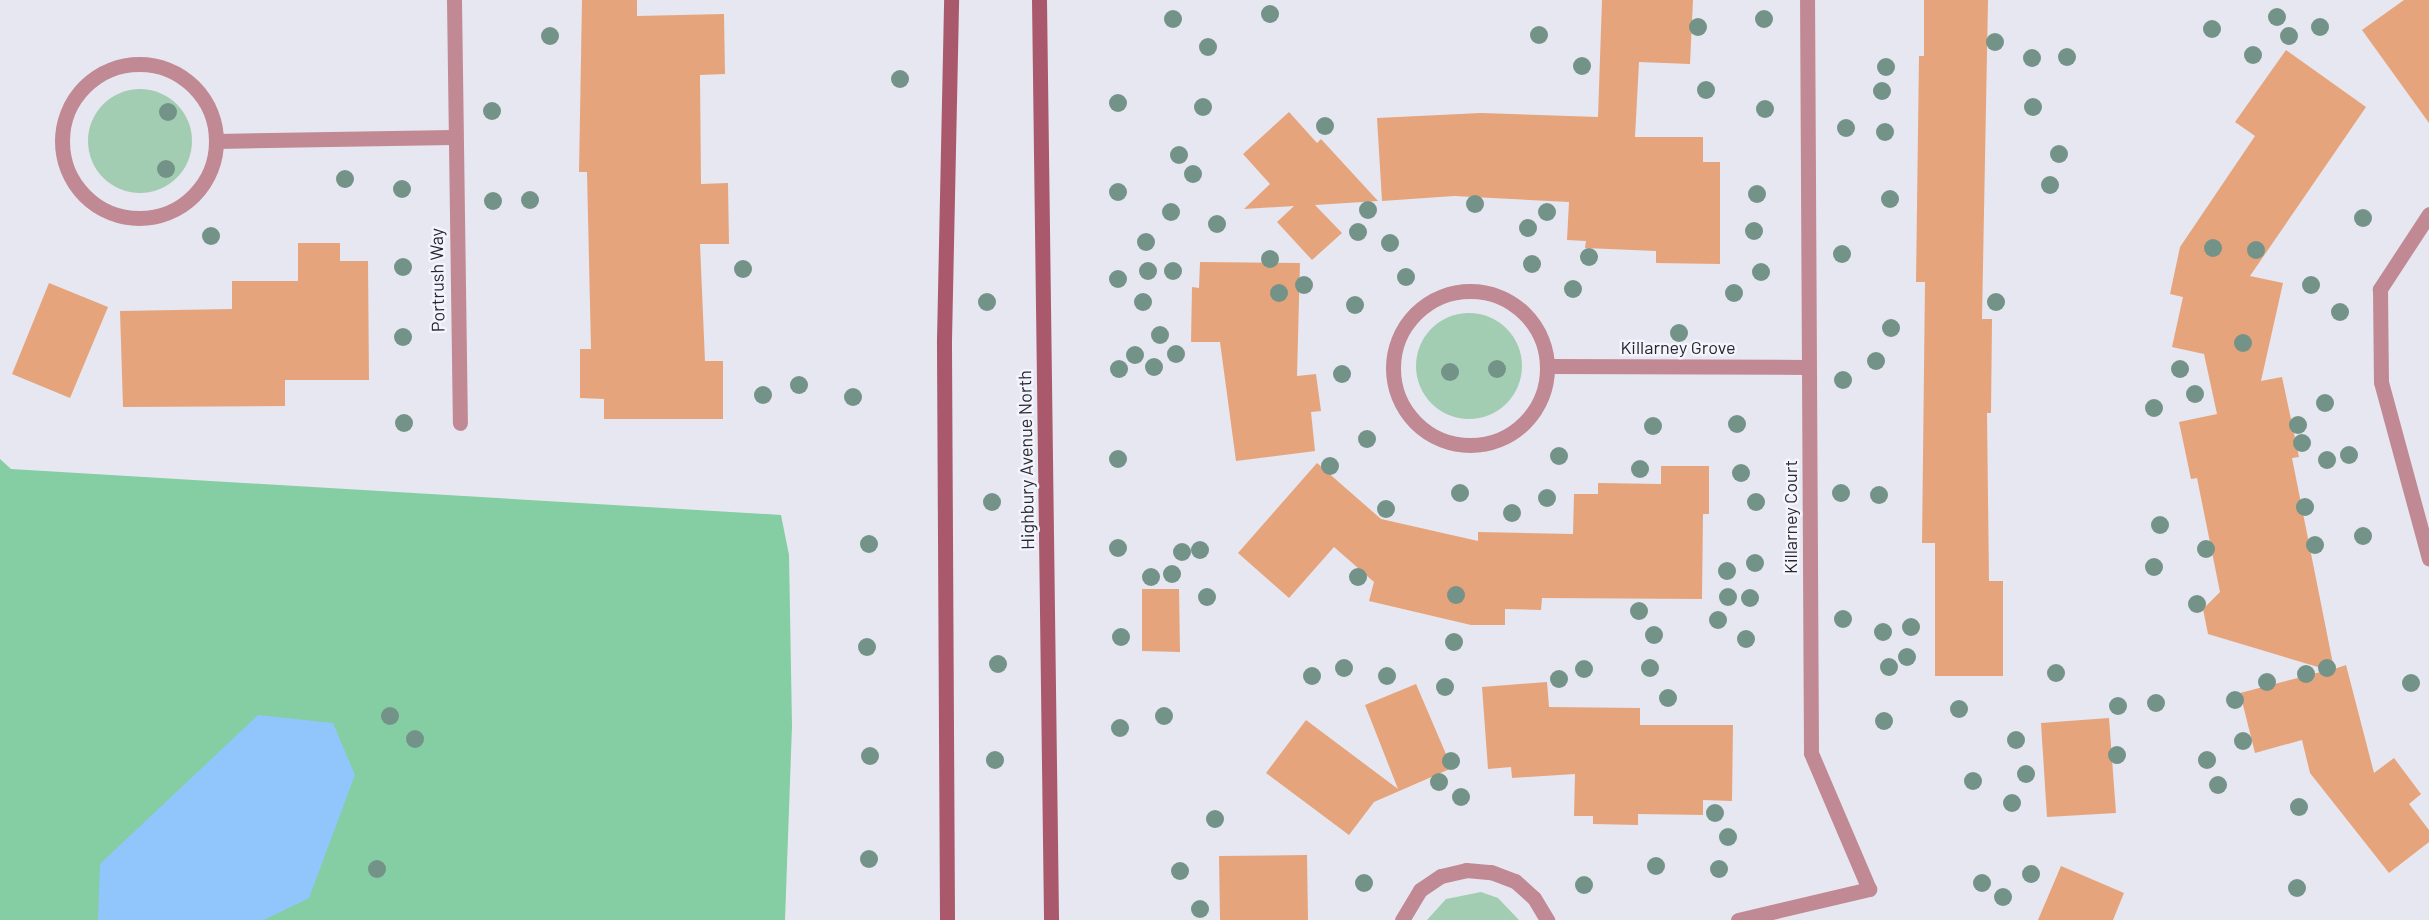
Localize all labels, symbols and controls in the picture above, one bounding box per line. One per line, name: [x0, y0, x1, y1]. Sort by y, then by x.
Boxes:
street label: Portrush Way: [425, 228, 449, 332]
street label: Killarney Grove: [1620, 336, 1736, 358]
street label: Highbury Avenue North: [1014, 370, 1038, 550]
street label: Killarney Court: [1779, 460, 1801, 574]

